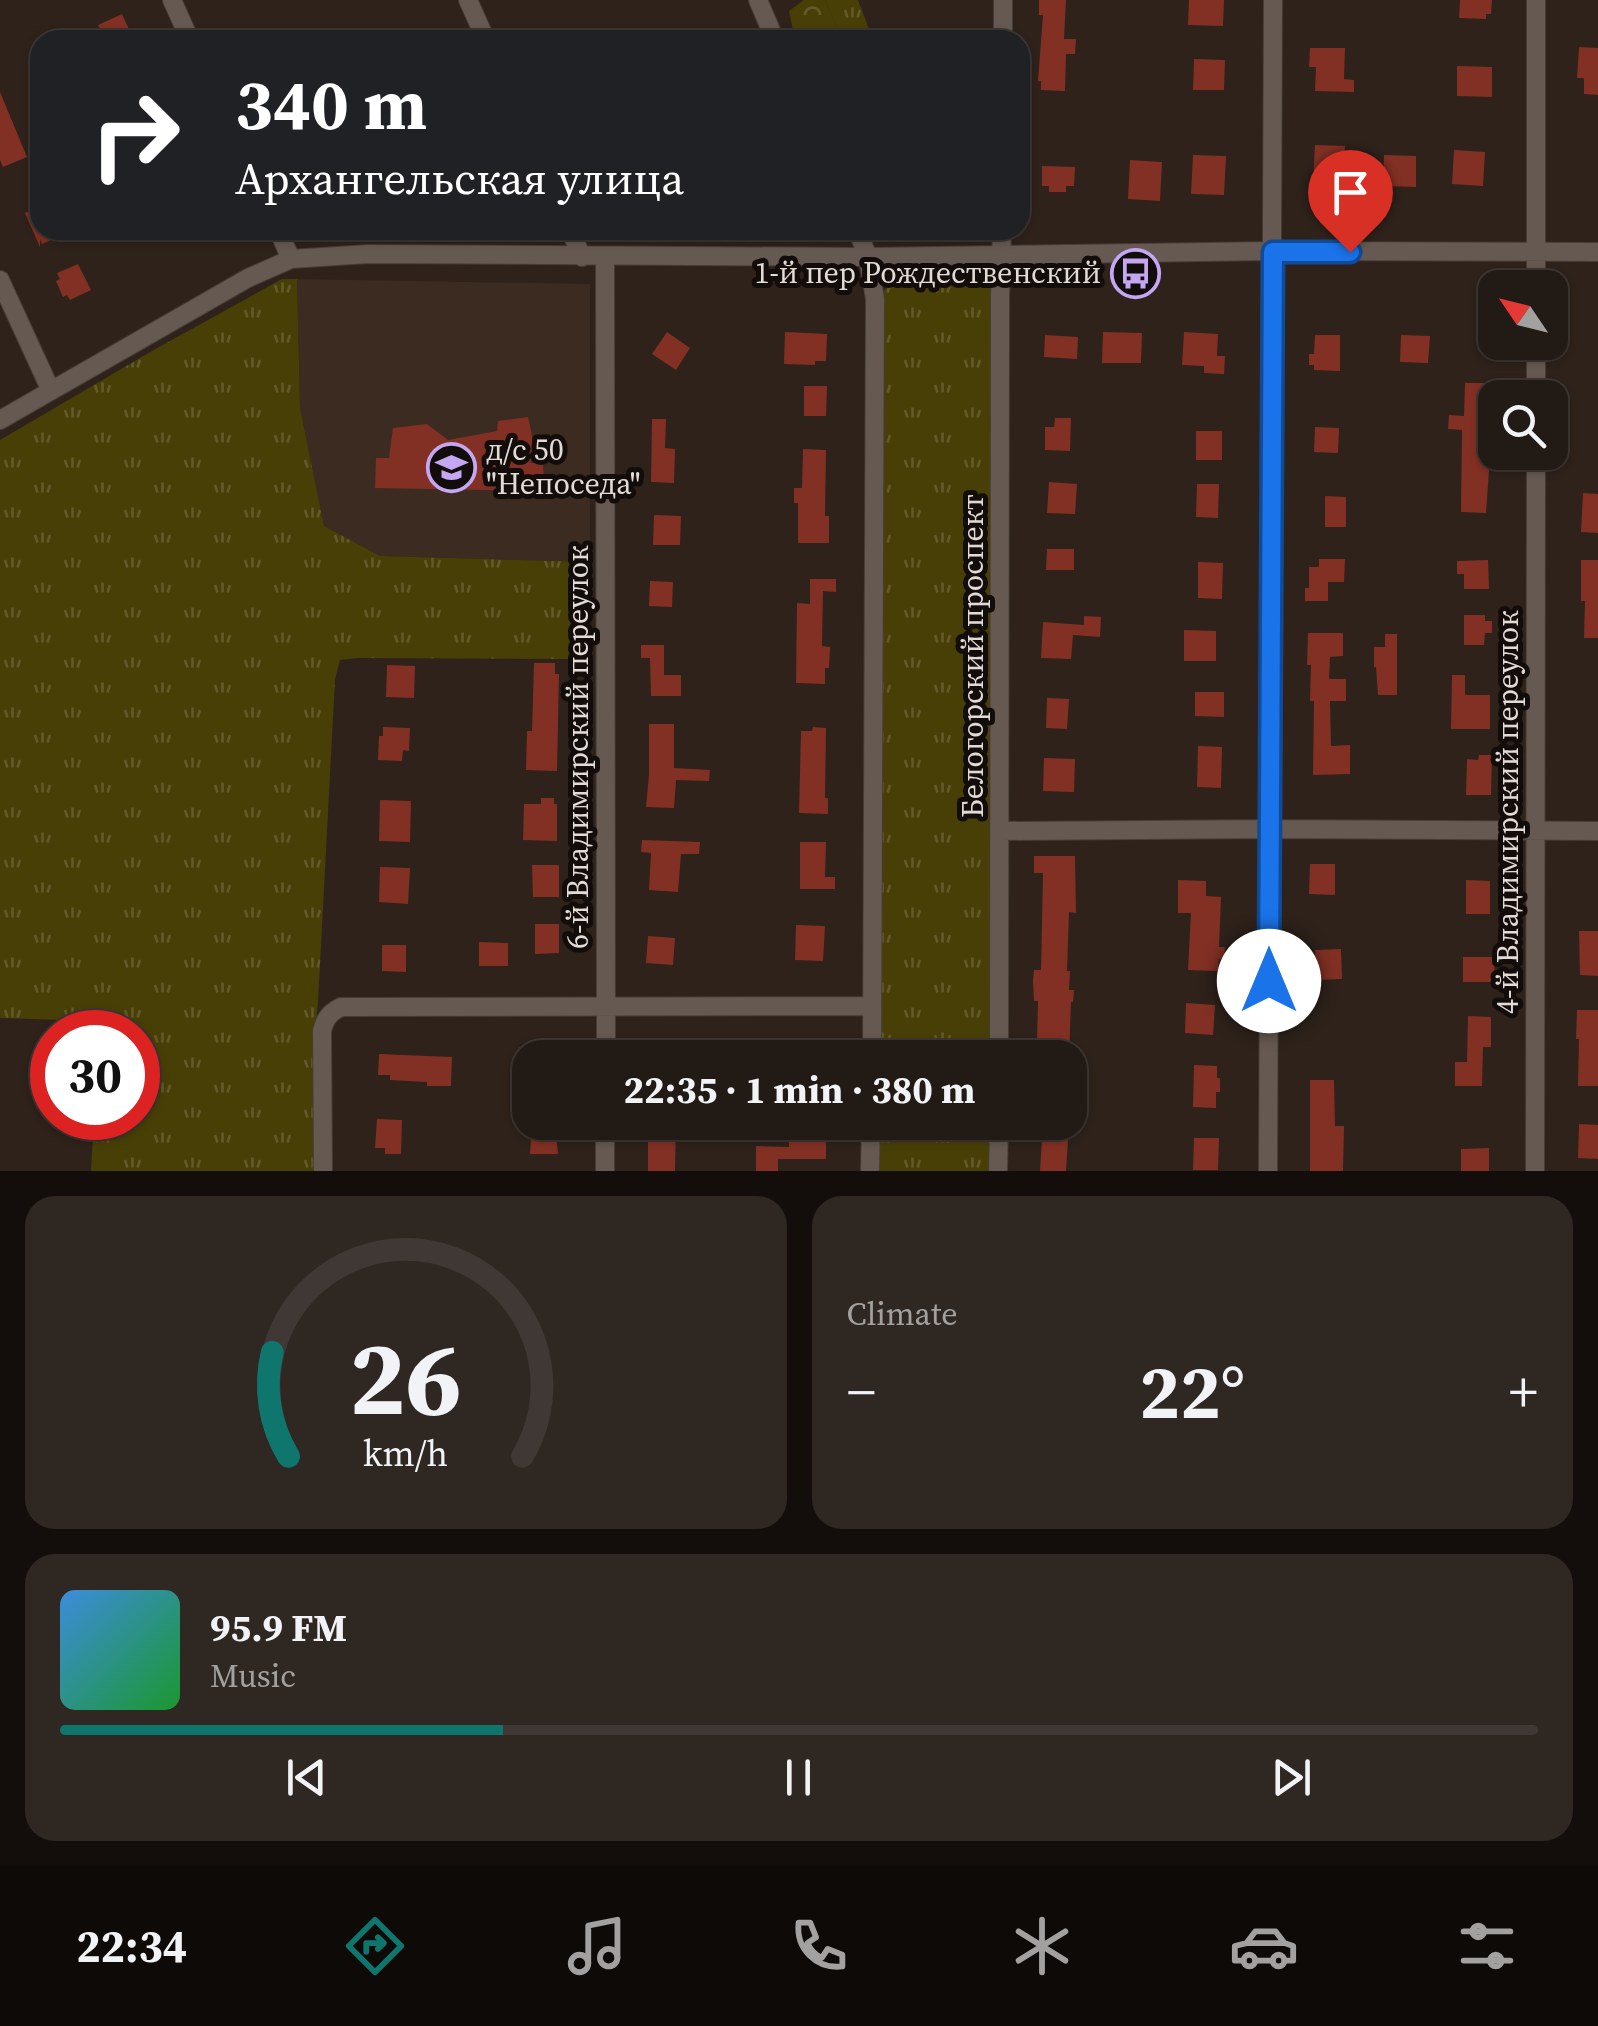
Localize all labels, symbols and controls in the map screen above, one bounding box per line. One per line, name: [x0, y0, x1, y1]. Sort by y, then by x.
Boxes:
text: 340 m: [235, 56, 427, 152]
icon: right: [70, 70, 200, 200]
text: Архангельская улица: [235, 147, 684, 209]
pin: [1308, 150, 1393, 253]
icon: arrive: [1323, 165, 1378, 220]
bus stop icon: 1-й пер Рождественский: [1110, 247, 1162, 299]
place label: 1-й пер Рождественский: [754, 252, 1101, 293]
north arrow: [1478, 270, 1568, 360]
map controls: [1478, 270, 1568, 470]
button: search: [1478, 380, 1568, 470]
place label: д/с 50 "Непоседа": [486, 429, 640, 504]
school or university icon: д/с 50 "Непоседа": [425, 441, 477, 493]
street label: Белогорский проспект: [952, 494, 993, 818]
street label: 6-й Владимирский переулок: [557, 545, 598, 949]
street label: 4-й Владимирский переулок: [1487, 610, 1528, 1014]
position arrow: [1217, 929, 1321, 1033]
speed limit sign: 30: [30, 1010, 160, 1140]
text: 22:35 · 1 min · 380 m: [623, 1064, 976, 1116]
text: Climate: [847, 1292, 958, 1336]
text: 26: [349, 1306, 462, 1449]
text: 22°: [1139, 1340, 1245, 1443]
text: −: [847, 1354, 876, 1429]
text: +: [1509, 1354, 1538, 1429]
text: km/h: [363, 1429, 448, 1478]
text: 95.9 FM: [210, 1602, 347, 1654]
text: Music: [210, 1654, 296, 1698]
icon: previous: [279, 1750, 334, 1805]
icon: pause: [771, 1750, 826, 1805]
icon: next: [1264, 1750, 1319, 1805]
icon: directions: [340, 1911, 410, 1981]
icon: music: [562, 1911, 632, 1981]
icon: phone: [784, 1911, 854, 1981]
icon: climate: [1007, 1911, 1077, 1981]
icon: car: [1229, 1911, 1299, 1981]
icon: filters: [1452, 1911, 1522, 1981]
text: 22:34: [76, 1915, 187, 1977]

